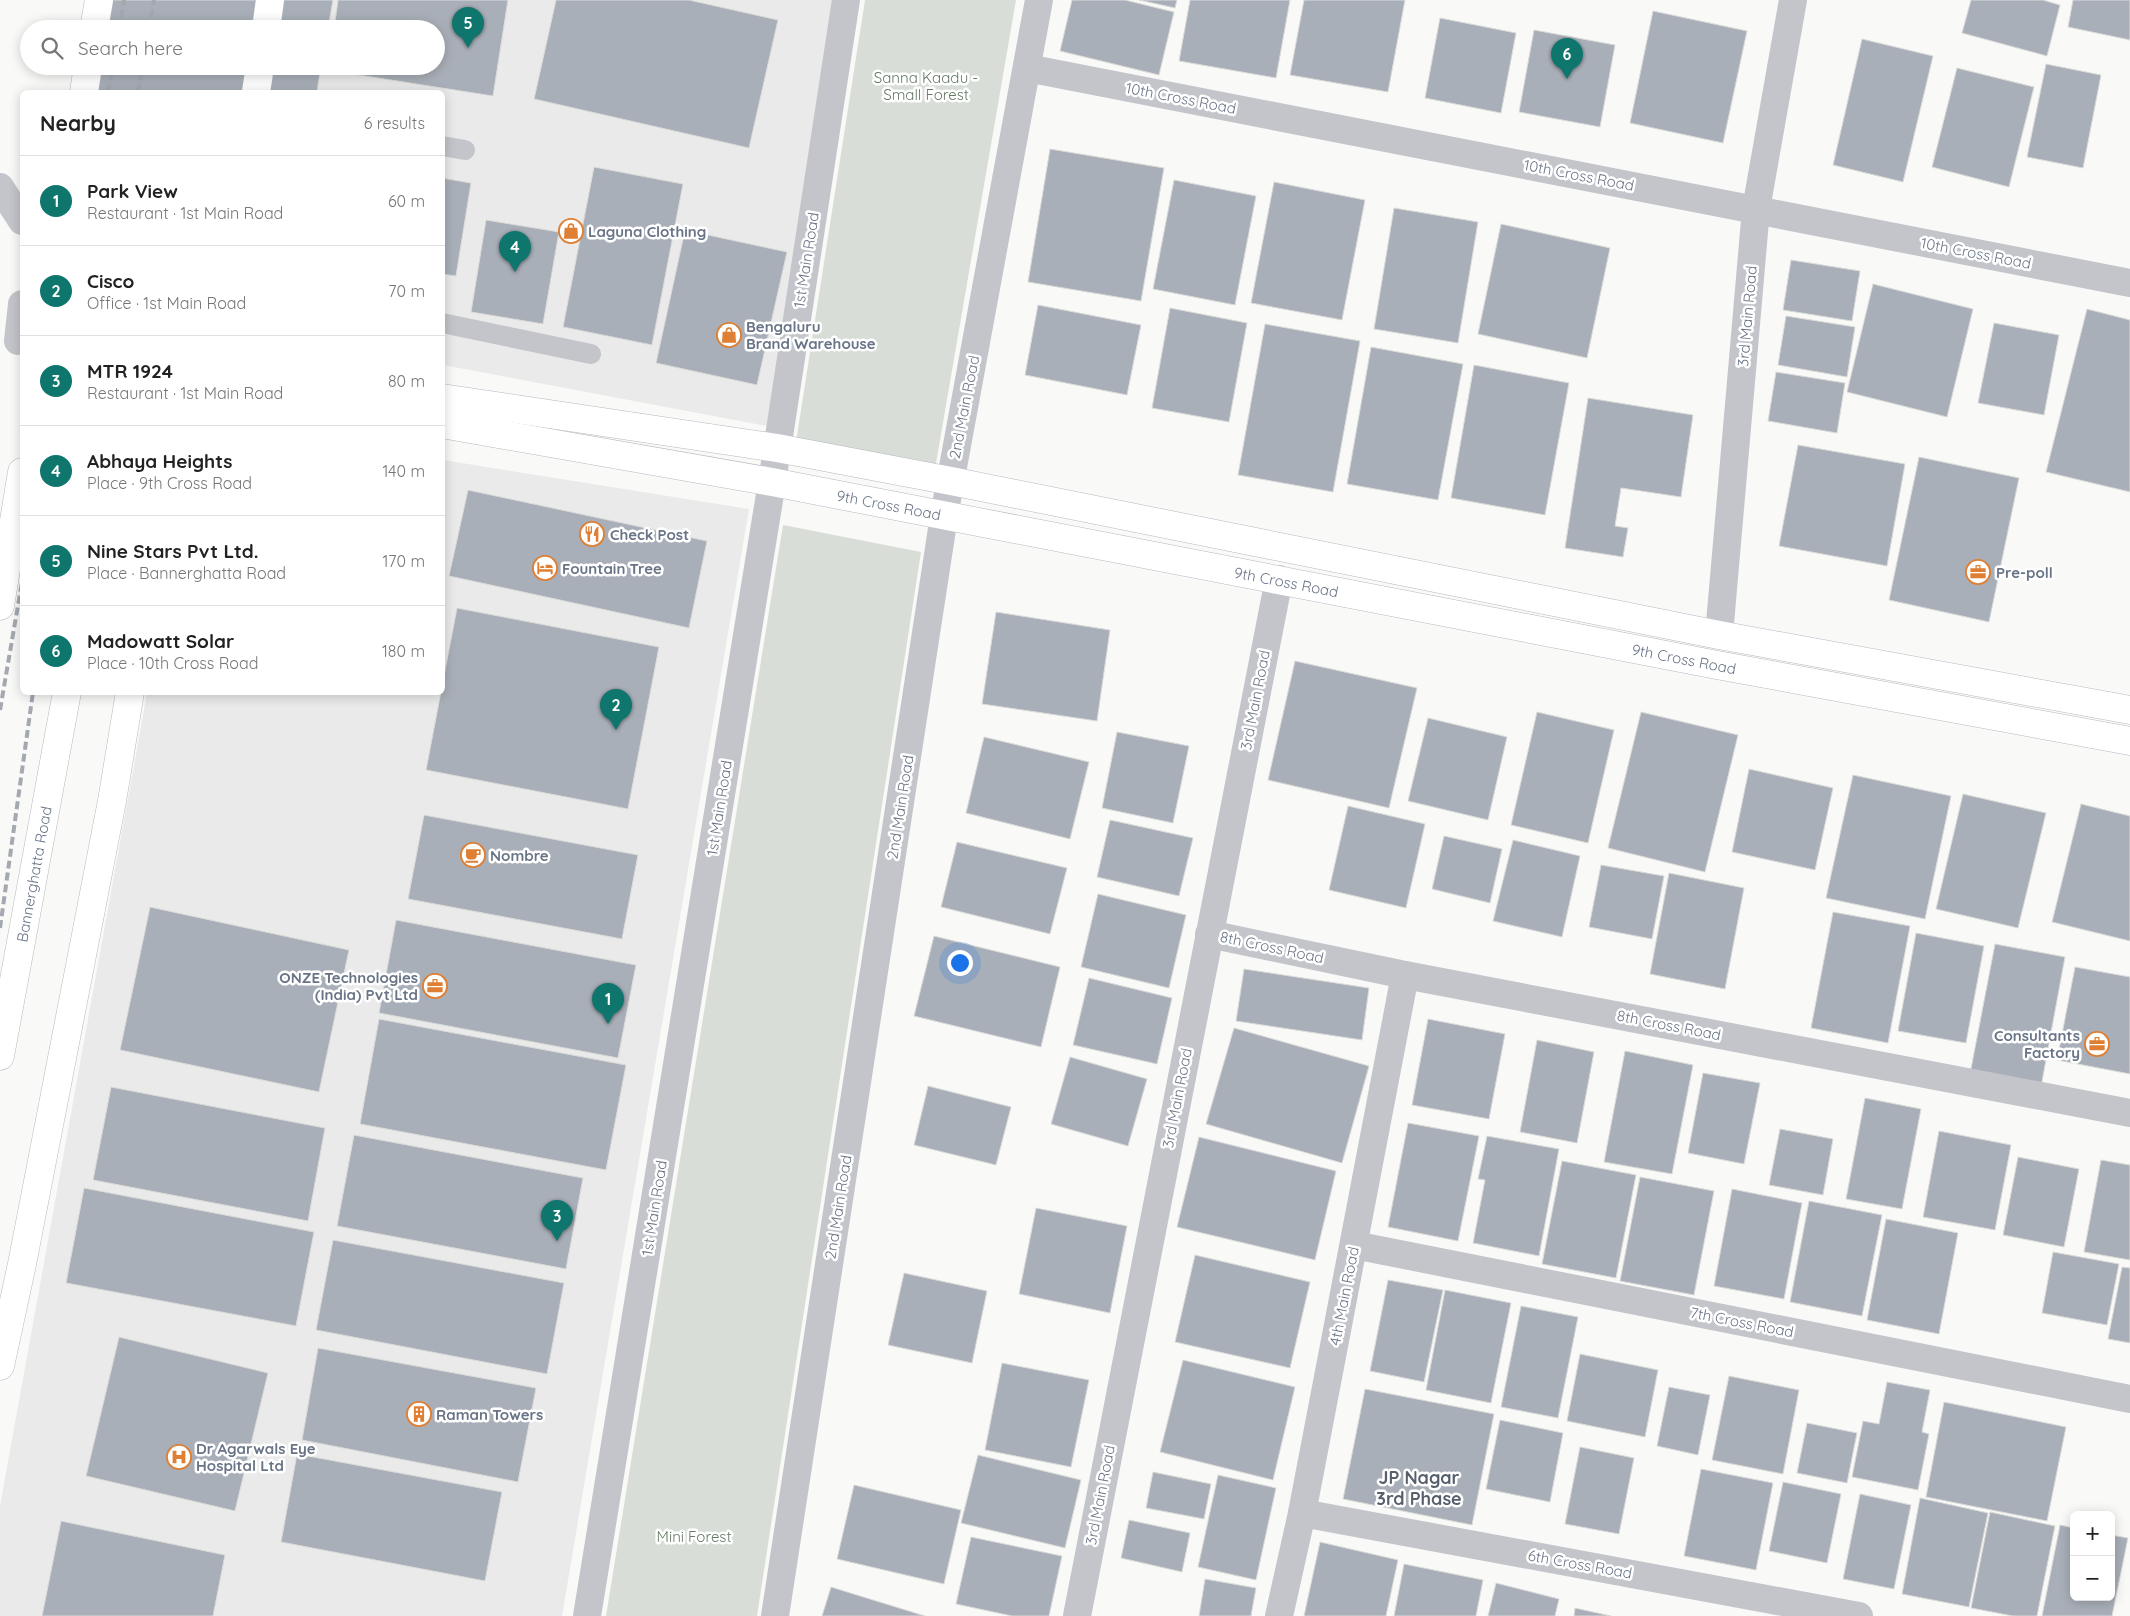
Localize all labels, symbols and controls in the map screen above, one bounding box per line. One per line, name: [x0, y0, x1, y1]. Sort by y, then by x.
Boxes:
pin: 5: [452, 7, 484, 48]
search box: [20, 20, 445, 75]
icon: search: [38, 34, 66, 62]
text: Search here: [78, 36, 183, 60]
pin: 6: [1551, 38, 1583, 79]
park label: Sanna Kaadu - Small Forest: [874, 68, 978, 104]
street label: 10th Cross Road: [1124, 78, 1238, 118]
text: Nearby: [40, 110, 116, 136]
text: 6 results: [364, 113, 425, 133]
street label: 10th Cross Road: [1522, 155, 1636, 195]
text: Park View: [87, 179, 178, 203]
text: 1: [53, 191, 59, 211]
text: 60 m: [388, 191, 425, 211]
text: Restaurant · 1st Main Road: [87, 203, 283, 223]
street label: 1st Main Road: [789, 211, 823, 309]
shop icon: Laguna Clothing: [558, 218, 584, 244]
place label: Laguna Clothing: [588, 222, 706, 241]
pin: 4: [499, 231, 531, 272]
street label: 10th Cross Road: [1919, 233, 2033, 273]
street label: 3rd Main Road: [1733, 265, 1761, 367]
text: Cisco: [87, 269, 134, 293]
text: 2: [51, 281, 61, 301]
text: 70 m: [388, 281, 425, 301]
text: Office · 1st Main Road: [87, 293, 246, 313]
place label: Bengaluru Brand Warehouse: [746, 317, 876, 353]
shop icon: Bengaluru Brand Warehouse: [716, 322, 742, 348]
street label: 2nd Main Road: [945, 354, 983, 460]
text: MTR 1924: [87, 359, 173, 383]
text: 3: [52, 371, 60, 391]
text: 80 m: [388, 371, 425, 391]
text: Restaurant · 1st Main Road: [87, 383, 283, 403]
text: Abhaya Heights: [87, 449, 232, 473]
text: 4: [51, 461, 61, 481]
text: 140 m: [382, 461, 425, 481]
text: Place · 9th Cross Road: [87, 473, 252, 493]
street label: 9th Cross Road: [835, 485, 943, 524]
restaurant icon: Check Post: [579, 521, 605, 547]
place label: Check Post: [610, 525, 689, 544]
text: Nine Stars Pvt Ltd.: [87, 539, 258, 563]
text: 5: [51, 551, 61, 571]
text: 170 m: [382, 551, 425, 571]
hotel icon: Fountain Tree: [532, 555, 558, 581]
place label: Fountain Tree: [562, 559, 662, 578]
office icon: Pre-poll: [1965, 559, 1991, 585]
street label: 9th Cross Road: [1233, 562, 1340, 601]
text: Place · Bannerghatta Road: [87, 563, 286, 583]
place label: Pre-poll: [1996, 563, 2053, 582]
text: Madowatt Solar: [87, 629, 234, 653]
street label: 9th Cross Road: [1630, 639, 1738, 678]
text: 6: [52, 641, 60, 661]
text: 180 m: [382, 641, 425, 661]
street label: 3rd Main Road: [1236, 649, 1274, 751]
text: Place · 10th Cross Road: [87, 653, 258, 673]
pin: 2: [600, 689, 632, 730]
street label: 2nd Main Road: [882, 754, 918, 860]
street label: 1st Main Road: [702, 759, 736, 857]
street label: Bannerghatta Road: [12, 805, 55, 944]
cafe icon: Nombre: [460, 842, 486, 868]
place label: Nombre: [490, 846, 549, 865]
street label: 8th Cross Road: [1218, 927, 1326, 967]
your location: [947, 950, 973, 976]
place label: ONZE Technologies (India) Pvt Ltd: [279, 968, 418, 1004]
office icon: ONZE Technologies (India) Pvt Ltd: [422, 973, 448, 999]
pin: 1: [592, 983, 624, 1024]
street label: 8th Cross Road: [1615, 1006, 1723, 1044]
place label: Consultants Factory: [1994, 1026, 2080, 1062]
office icon: Consultants Factory: [2084, 1031, 2110, 1057]
street label: 3rd Main Road: [1158, 1047, 1196, 1149]
street label: 2nd Main Road: [820, 1154, 856, 1260]
street label: 1st Main Road: [637, 1159, 671, 1257]
pin: 3: [541, 1200, 573, 1241]
street label: 4th Main Road: [1325, 1245, 1363, 1347]
street label: 7th Cross Road: [1689, 1303, 1795, 1341]
building icon: Raman Towers: [406, 1401, 432, 1427]
place label: Raman Towers: [436, 1405, 543, 1424]
place label: Dr Agarwals Eye Hospital Ltd: [196, 1439, 316, 1475]
hospital icon: Dr Agarwals Eye Hospital Ltd: [166, 1444, 192, 1470]
street label: 3rd Main Road: [1081, 1444, 1119, 1546]
district label: JP Nagar 3rd Phase: [1376, 1466, 1462, 1510]
map controls: [2070, 1511, 2115, 1601]
button: +: [2070, 1511, 2115, 1556]
park label: Mini Forest: [657, 1527, 731, 1546]
street label: 6th Cross Road: [1526, 1545, 1634, 1583]
button: −: [2070, 1556, 2115, 1601]

